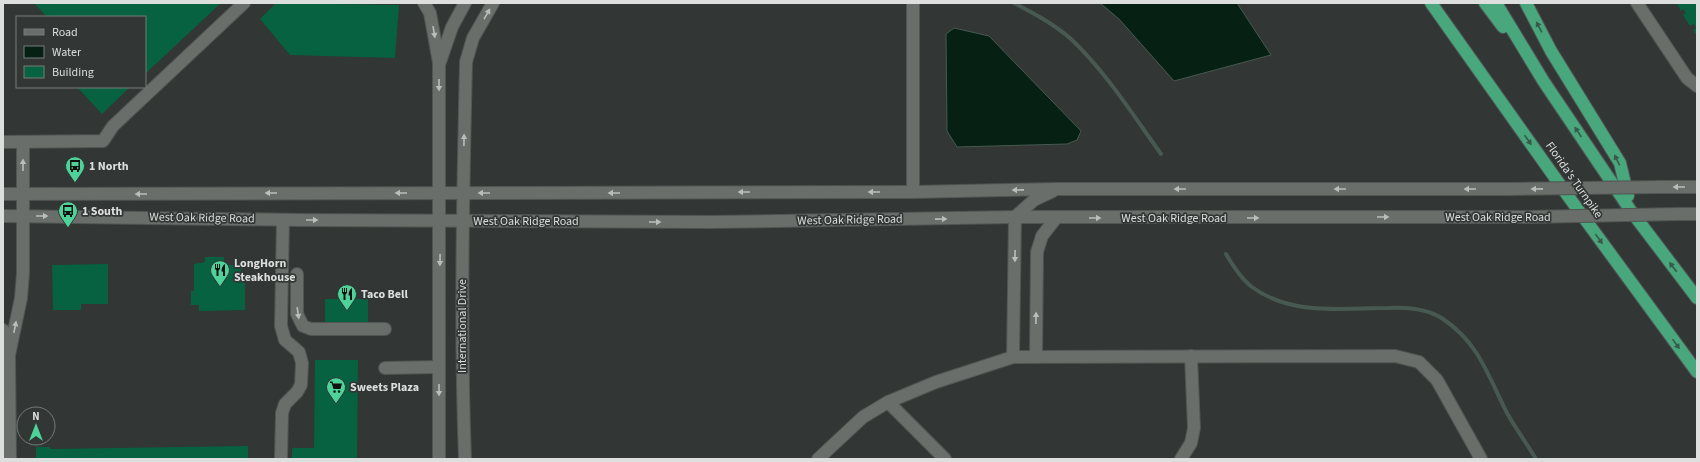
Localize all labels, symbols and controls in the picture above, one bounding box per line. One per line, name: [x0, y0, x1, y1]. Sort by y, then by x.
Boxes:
one-way arrow: [483, 9, 490, 20]
legend: [16, 16, 146, 88]
one-way arrow: [1535, 21, 1542, 33]
text: Road: [52, 24, 78, 41]
one-way arrow: [431, 26, 437, 38]
text: Water: [52, 44, 82, 61]
text: Building: [52, 64, 94, 81]
one-way arrow: [436, 79, 442, 92]
one-way arrow: [1574, 127, 1582, 137]
one-way arrow: [461, 133, 467, 146]
one-way arrow: [1524, 135, 1532, 145]
street label: Florida's Turnpike: [1541, 138, 1607, 222]
one-way arrow: [1614, 154, 1620, 166]
bus stop icon: 1 North: [64, 155, 86, 183]
one-way arrow: [20, 158, 26, 171]
place label: 1 North: [89, 158, 129, 175]
one-way arrow: [1672, 184, 1685, 190]
one-way arrow: [1173, 186, 1186, 192]
one-way arrow: [1333, 186, 1346, 192]
one-way arrow: [1463, 186, 1476, 192]
one-way arrow: [1530, 186, 1543, 192]
one-way arrow: [1011, 187, 1024, 193]
one-way arrow: [737, 189, 750, 195]
one-way arrow: [867, 189, 880, 195]
one-way arrow: [264, 190, 277, 196]
one-way arrow: [394, 190, 407, 196]
one-way arrow: [477, 190, 490, 196]
one-way arrow: [607, 190, 620, 196]
one-way arrow: [134, 191, 147, 197]
bus stop icon: 1 South: [57, 200, 79, 228]
place label: 1 South: [82, 203, 122, 220]
street label: West Oak Ridge Road: [149, 209, 255, 227]
street label: West Oak Ridge Road: [1445, 209, 1551, 226]
street label: West Oak Ridge Road: [1121, 210, 1227, 227]
street label: West Oak Ridge Road: [797, 211, 903, 229]
one-way arrow: [36, 213, 49, 219]
street label: West Oak Ridge Road: [473, 213, 579, 230]
one-way arrow: [1377, 214, 1390, 220]
one-way arrow: [935, 215, 947, 222]
one-way arrow: [1089, 215, 1102, 221]
one-way arrow: [1247, 215, 1260, 221]
one-way arrow: [306, 217, 319, 223]
one-way arrow: [649, 219, 662, 225]
one-way arrow: [1595, 234, 1603, 245]
one-way arrow: [1011, 250, 1018, 262]
one-way arrow: [437, 254, 443, 267]
place label: LongHorn Steakhouse: [234, 255, 296, 286]
restaurant icon: LongHorn Steakhouse: [209, 259, 231, 287]
one-way arrow: [1669, 261, 1678, 272]
street label: International Drive: [454, 279, 471, 373]
restaurant icon: Taco Bell: [336, 283, 358, 311]
place label: Taco Bell: [361, 286, 408, 303]
one-way arrow: [295, 307, 301, 319]
one-way arrow: [1033, 311, 1039, 324]
one-way arrow: [12, 320, 18, 333]
one-way arrow: [1672, 339, 1680, 350]
supermarket icon: Sweets Plaza: [325, 376, 347, 404]
place label: Sweets Plaza: [350, 379, 419, 396]
one-way arrow: [436, 384, 442, 397]
north arrow: [16, 406, 56, 446]
text: N: [32, 409, 40, 424]

